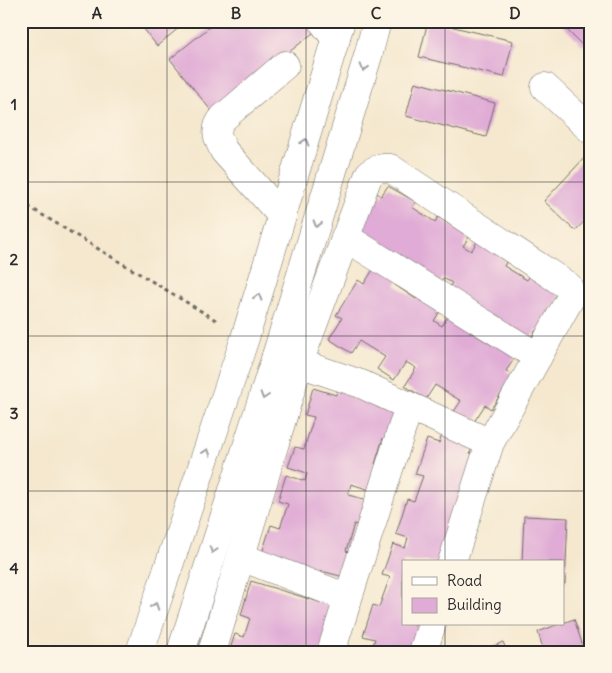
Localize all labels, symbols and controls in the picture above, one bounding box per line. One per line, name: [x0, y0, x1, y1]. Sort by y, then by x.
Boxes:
text: A: [92, 3, 102, 23]
text: B: [231, 3, 242, 23]
text: C: [371, 3, 382, 23]
text: D: [509, 3, 521, 23]
one-way arrow: [359, 64, 369, 72]
text: 1: [11, 94, 17, 114]
one-way arrow: [300, 138, 310, 146]
one-way arrow: [312, 219, 322, 227]
text: 2: [10, 249, 19, 269]
one-way arrow: [252, 293, 262, 302]
one-way arrow: [259, 391, 269, 399]
text: 3: [9, 403, 19, 423]
one-way arrow: [201, 448, 211, 456]
one-way arrow: [209, 546, 219, 554]
text: 4: [9, 558, 19, 578]
legend: [402, 560, 564, 626]
text: Road: [447, 571, 482, 590]
text: Building: [447, 595, 502, 614]
one-way arrow: [150, 602, 160, 610]

